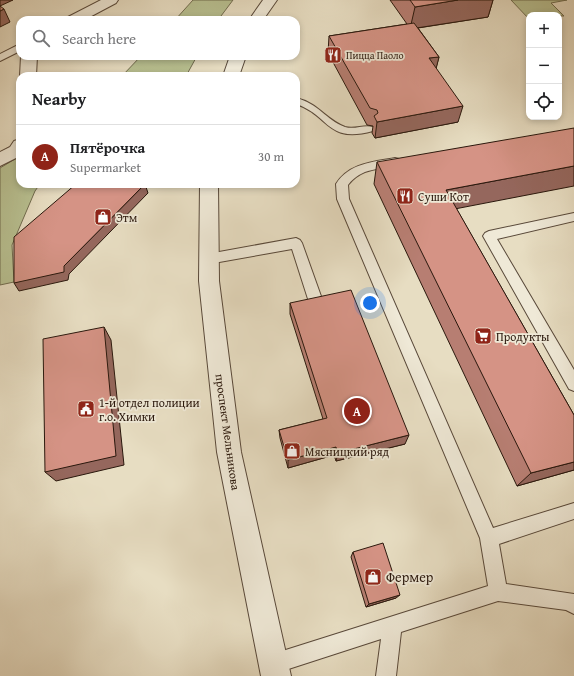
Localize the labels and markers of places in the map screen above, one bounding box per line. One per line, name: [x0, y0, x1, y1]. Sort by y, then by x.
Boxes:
restaurant icon: Пицца Паоло: [323, 45, 343, 65]
place label: Пицца Паоло: [346, 48, 404, 63]
restaurant icon: Суши Кот: [395, 186, 415, 206]
place label: Суши Кот: [418, 188, 469, 205]
shop icon: Этм: [93, 207, 113, 227]
place label: Этм: [116, 209, 138, 226]
supermarket icon: Продукты: [473, 326, 493, 346]
place label: Продукты: [496, 328, 550, 345]
place label: 1-й отдел полиции г.о. Химки: [99, 394, 200, 425]
pin: A: [344, 396, 370, 426]
public building icon: 1-й отдел полиции г.о. Химки: [76, 399, 96, 419]
shop icon: Мясницкий ряд: [282, 441, 302, 461]
place label: Мясницкий ряд: [305, 443, 389, 460]
shop icon: Фермер: [363, 567, 383, 587]
place label: Фермер: [386, 567, 434, 587]

